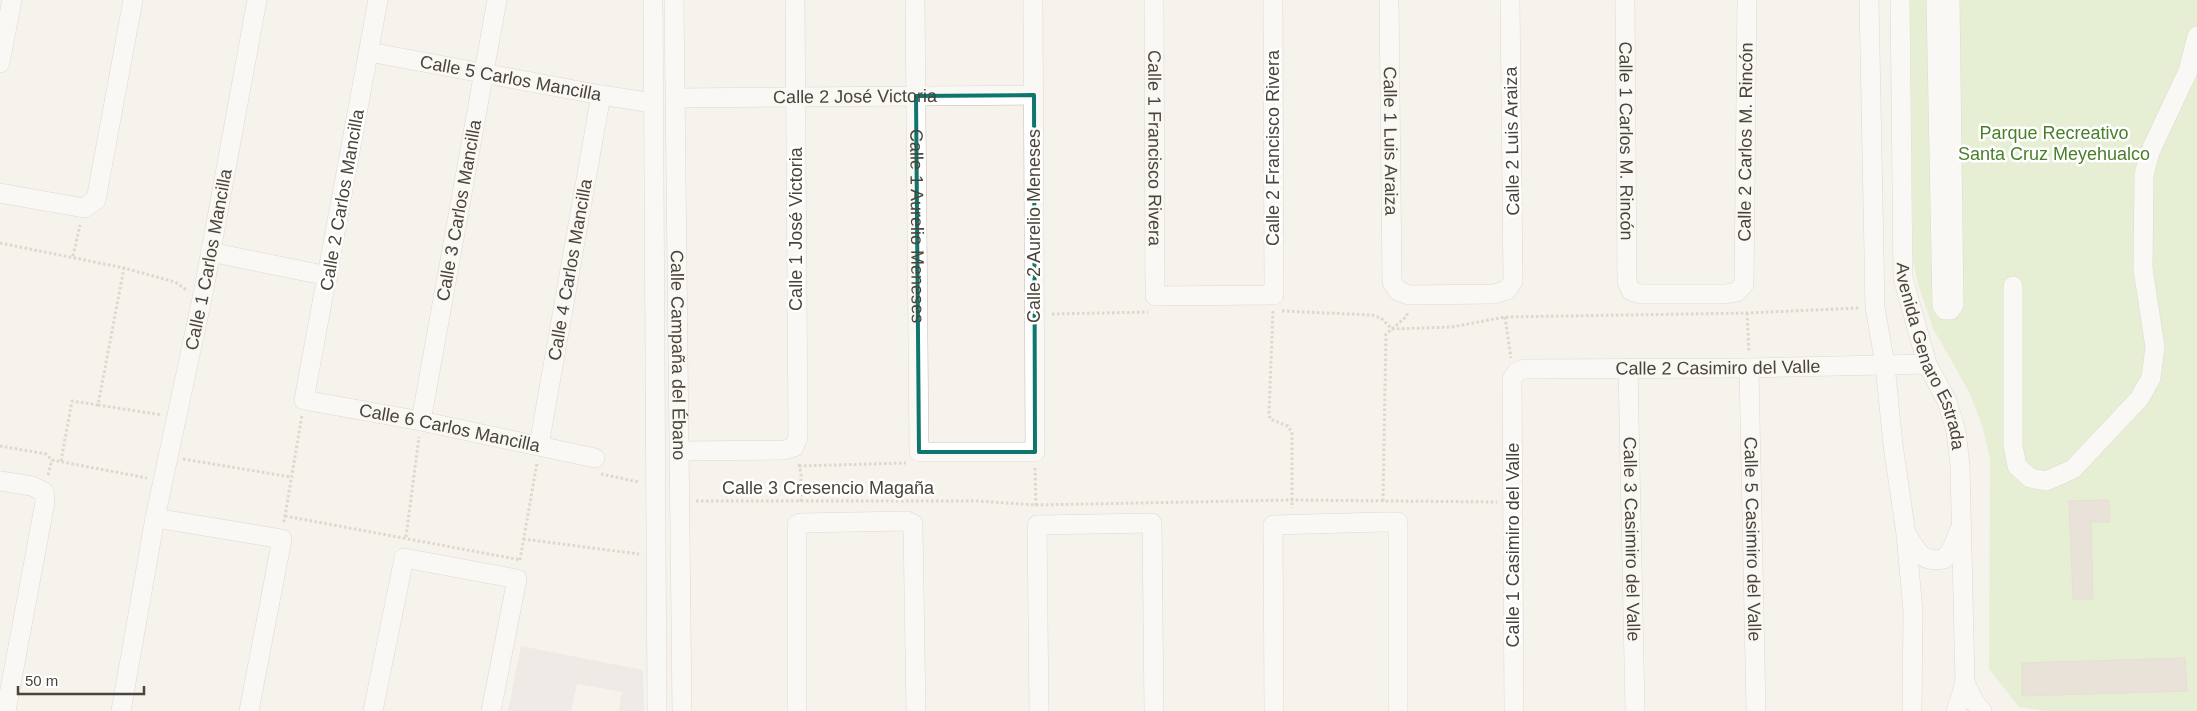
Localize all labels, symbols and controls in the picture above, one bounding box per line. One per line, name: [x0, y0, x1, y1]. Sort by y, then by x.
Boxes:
street label: Calle 1 Carlos M. Rincón: [1615, 41, 1637, 241]
street label: Calle 2 Carlos M. Rincón: [1734, 42, 1757, 242]
street label: Calle 2 Francisco Rivera: [1263, 49, 1283, 246]
street label: Calle 1 Francisco Rivera: [1144, 50, 1165, 247]
street label: Calle 5 Carlos Mancilla: [418, 52, 604, 105]
street label: Calle 2 Luis Araiza: [1501, 65, 1523, 216]
street label: Calle 1 Luis Araiza: [1380, 66, 1401, 217]
street label: Calle 2 José Victoria: [773, 86, 938, 107]
street label: Calle 2 Carlos Mancilla: [316, 107, 368, 292]
street label: Calle 3 Carlos Mancilla: [433, 117, 485, 303]
park label: Parque Recreativo Santa Cruz Meyehualco: [1958, 123, 2150, 164]
street label: Calle 1 Aurelio Meneses: [906, 129, 928, 323]
street label: Calle 2 Aurelio Meneses: [1024, 129, 1044, 323]
street label: Calle 1 José Victoria: [786, 146, 806, 311]
street label: Calle 1 Carlos Mancilla: [181, 166, 236, 352]
street label: Calle 4 Carlos Mancilla: [544, 176, 596, 362]
street label: Calle Campaña del Ébano: [667, 250, 689, 460]
street label: Avenida Genaro Estrada: [1892, 262, 1968, 452]
street label: Calle 2 Casimiro del Valle: [1615, 356, 1820, 379]
street label: Calle 6 Carlos Mancilla: [357, 400, 543, 456]
street label: Calle 3 Casimiro del Valle: [1619, 436, 1644, 642]
street label: Calle 5 Casimiro del Valle: [1740, 436, 1765, 642]
street label: Calle 1 Casimiro del Valle: [1503, 443, 1523, 647]
street label: Calle 3 Cresencio Magaña: [722, 478, 935, 498]
scale bar: [18, 664, 144, 696]
text: 50 m: [25, 672, 58, 689]

